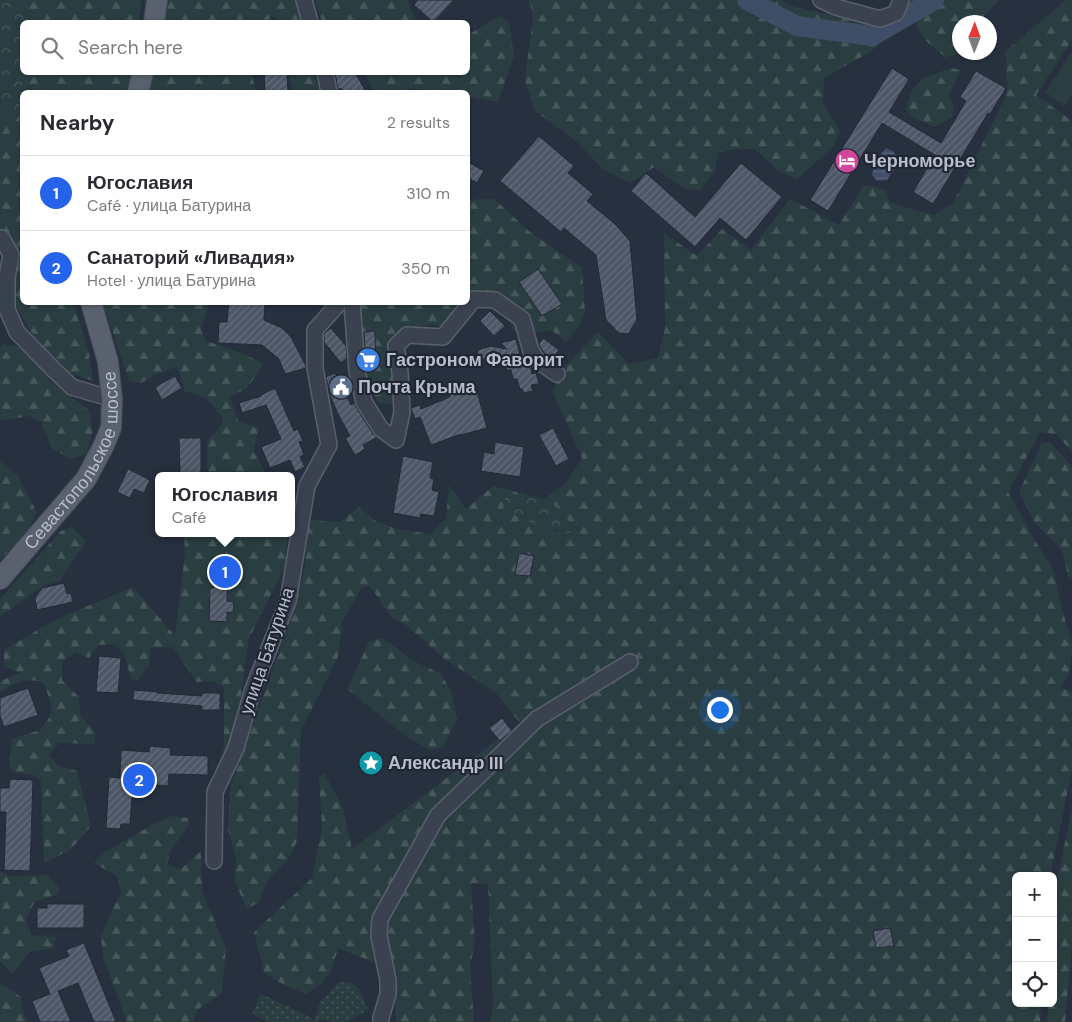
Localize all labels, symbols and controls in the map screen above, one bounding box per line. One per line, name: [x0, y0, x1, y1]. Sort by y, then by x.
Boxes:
north arrow: [952, 15, 997, 60]
search box: [20, 20, 470, 75]
icon: search: [38, 34, 66, 62]
text: Search here: [78, 35, 183, 60]
text: Nearby: [40, 109, 114, 137]
text: 2 results: [387, 112, 450, 133]
hotel icon: Черноморье: [834, 148, 860, 174]
place label: Черноморье: [864, 149, 975, 173]
text: Югославия: [87, 170, 193, 195]
text: 1: [53, 183, 59, 204]
text: 310 m: [406, 183, 450, 204]
text: Café · улица Батурина: [87, 195, 251, 216]
text: Санаторий «Ливадия»: [87, 245, 295, 270]
text: 2: [51, 258, 61, 279]
text: 350 m: [401, 258, 450, 279]
text: Hotel · улица Батурина: [87, 270, 256, 291]
supermarket icon: Гастроном Фаворит: [355, 347, 381, 373]
place label: Гастроном Фаворит: [386, 348, 564, 372]
street label: Севастопольское шоссе: [19, 370, 124, 555]
public building icon: Почта Крыма: [328, 374, 354, 400]
place label: Почта Крыма: [358, 375, 476, 399]
popup: [155, 472, 295, 537]
text: Югославия: [172, 482, 278, 507]
text: Café: [172, 507, 206, 528]
pin: 1: [209, 553, 241, 591]
street label: улица Батурина: [234, 583, 300, 718]
your location: [707, 697, 733, 723]
place icon: Александр III: [358, 750, 384, 776]
place label: Александр III: [388, 751, 503, 775]
pin: 2: [123, 761, 155, 799]
map controls: [1012, 872, 1057, 1007]
button: +: [1012, 872, 1057, 917]
button: −: [1012, 917, 1057, 962]
button: locate: [1012, 962, 1057, 1007]

